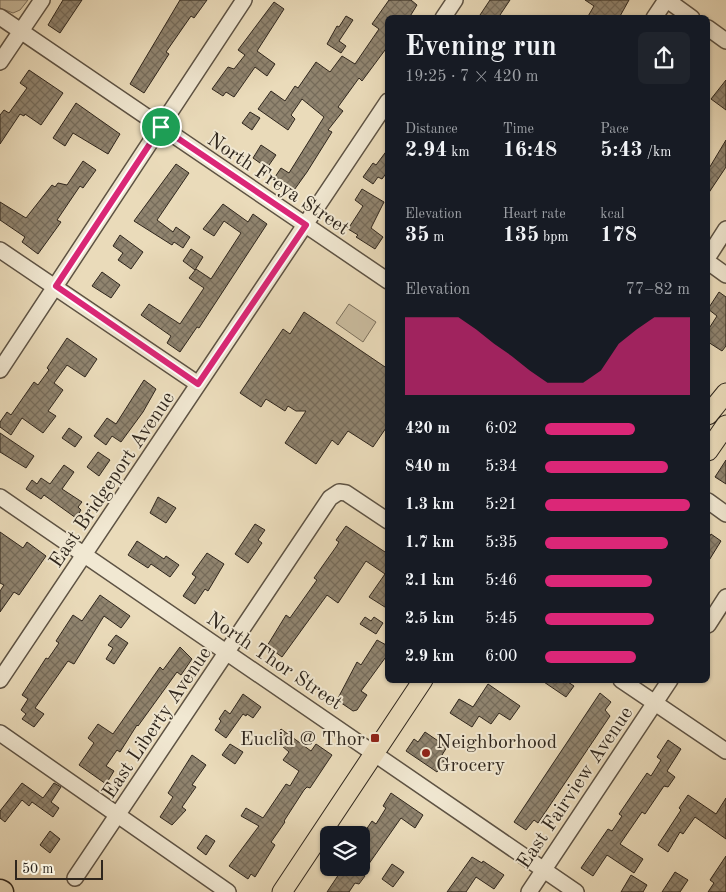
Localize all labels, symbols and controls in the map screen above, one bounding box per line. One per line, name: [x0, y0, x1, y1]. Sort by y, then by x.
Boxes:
button: share: [638, 32, 690, 84]
text: Evening run: [405, 34, 557, 62]
text: 19:25 · 7 × 420 m: [405, 69, 538, 85]
pin: [140, 106, 182, 148]
icon: arrive: [147, 113, 175, 141]
text: Distance: [405, 122, 458, 136]
text: Time: [503, 122, 534, 136]
text: Pace: [600, 122, 629, 136]
street label: North Freya Street: [203, 130, 352, 239]
text: 2.94: [405, 140, 447, 161]
text: 16:48: [503, 140, 557, 161]
text: 5:43: [600, 140, 643, 161]
text: km: [447, 145, 470, 159]
text: /km: [643, 145, 671, 159]
text: Elevation: [405, 207, 462, 221]
text: Heart rate: [503, 207, 566, 221]
text: kcal: [600, 207, 624, 221]
text: 35: [405, 225, 429, 246]
text: 135: [503, 225, 539, 246]
text: 178: [600, 225, 637, 246]
text: m: [429, 230, 444, 244]
text: bpm: [539, 230, 569, 244]
text: Elevation: [405, 282, 470, 298]
text: 77–82 m: [626, 282, 690, 298]
street label: East Bridgeport Avenue: [46, 389, 179, 572]
text: 420 m: [405, 421, 450, 437]
text: 6:02: [485, 421, 517, 437]
text: 840 m: [405, 459, 450, 475]
text: 5:34: [485, 459, 517, 475]
text: 1.3 km: [405, 497, 454, 513]
text: 5:21: [485, 497, 517, 513]
text: 1.7 km: [405, 535, 454, 551]
text: 5:35: [485, 535, 517, 551]
text: 2.1 km: [405, 573, 454, 589]
text: 5:46: [485, 573, 517, 589]
street label: North Thor Street: [202, 609, 345, 714]
text: 2.5 km: [405, 611, 454, 627]
text: 5:45: [485, 611, 517, 627]
street label: East Liberty Avenue: [100, 644, 216, 803]
text: 2.9 km: [405, 649, 454, 665]
text: 6:00: [485, 649, 517, 665]
street label: East Fairview Avenue: [514, 704, 637, 873]
place label: Euclid @ Thor: [240, 730, 365, 750]
marker: Euclid @ Thor: [369, 732, 381, 744]
place label: Neighborhood Grocery: [436, 733, 557, 776]
marker: Neighborhood Grocery: [420, 747, 432, 759]
map controls: [320, 826, 370, 876]
button: layers: [320, 826, 370, 876]
scale bar: [15, 857, 102, 880]
text: 50 m: [22, 862, 53, 876]

